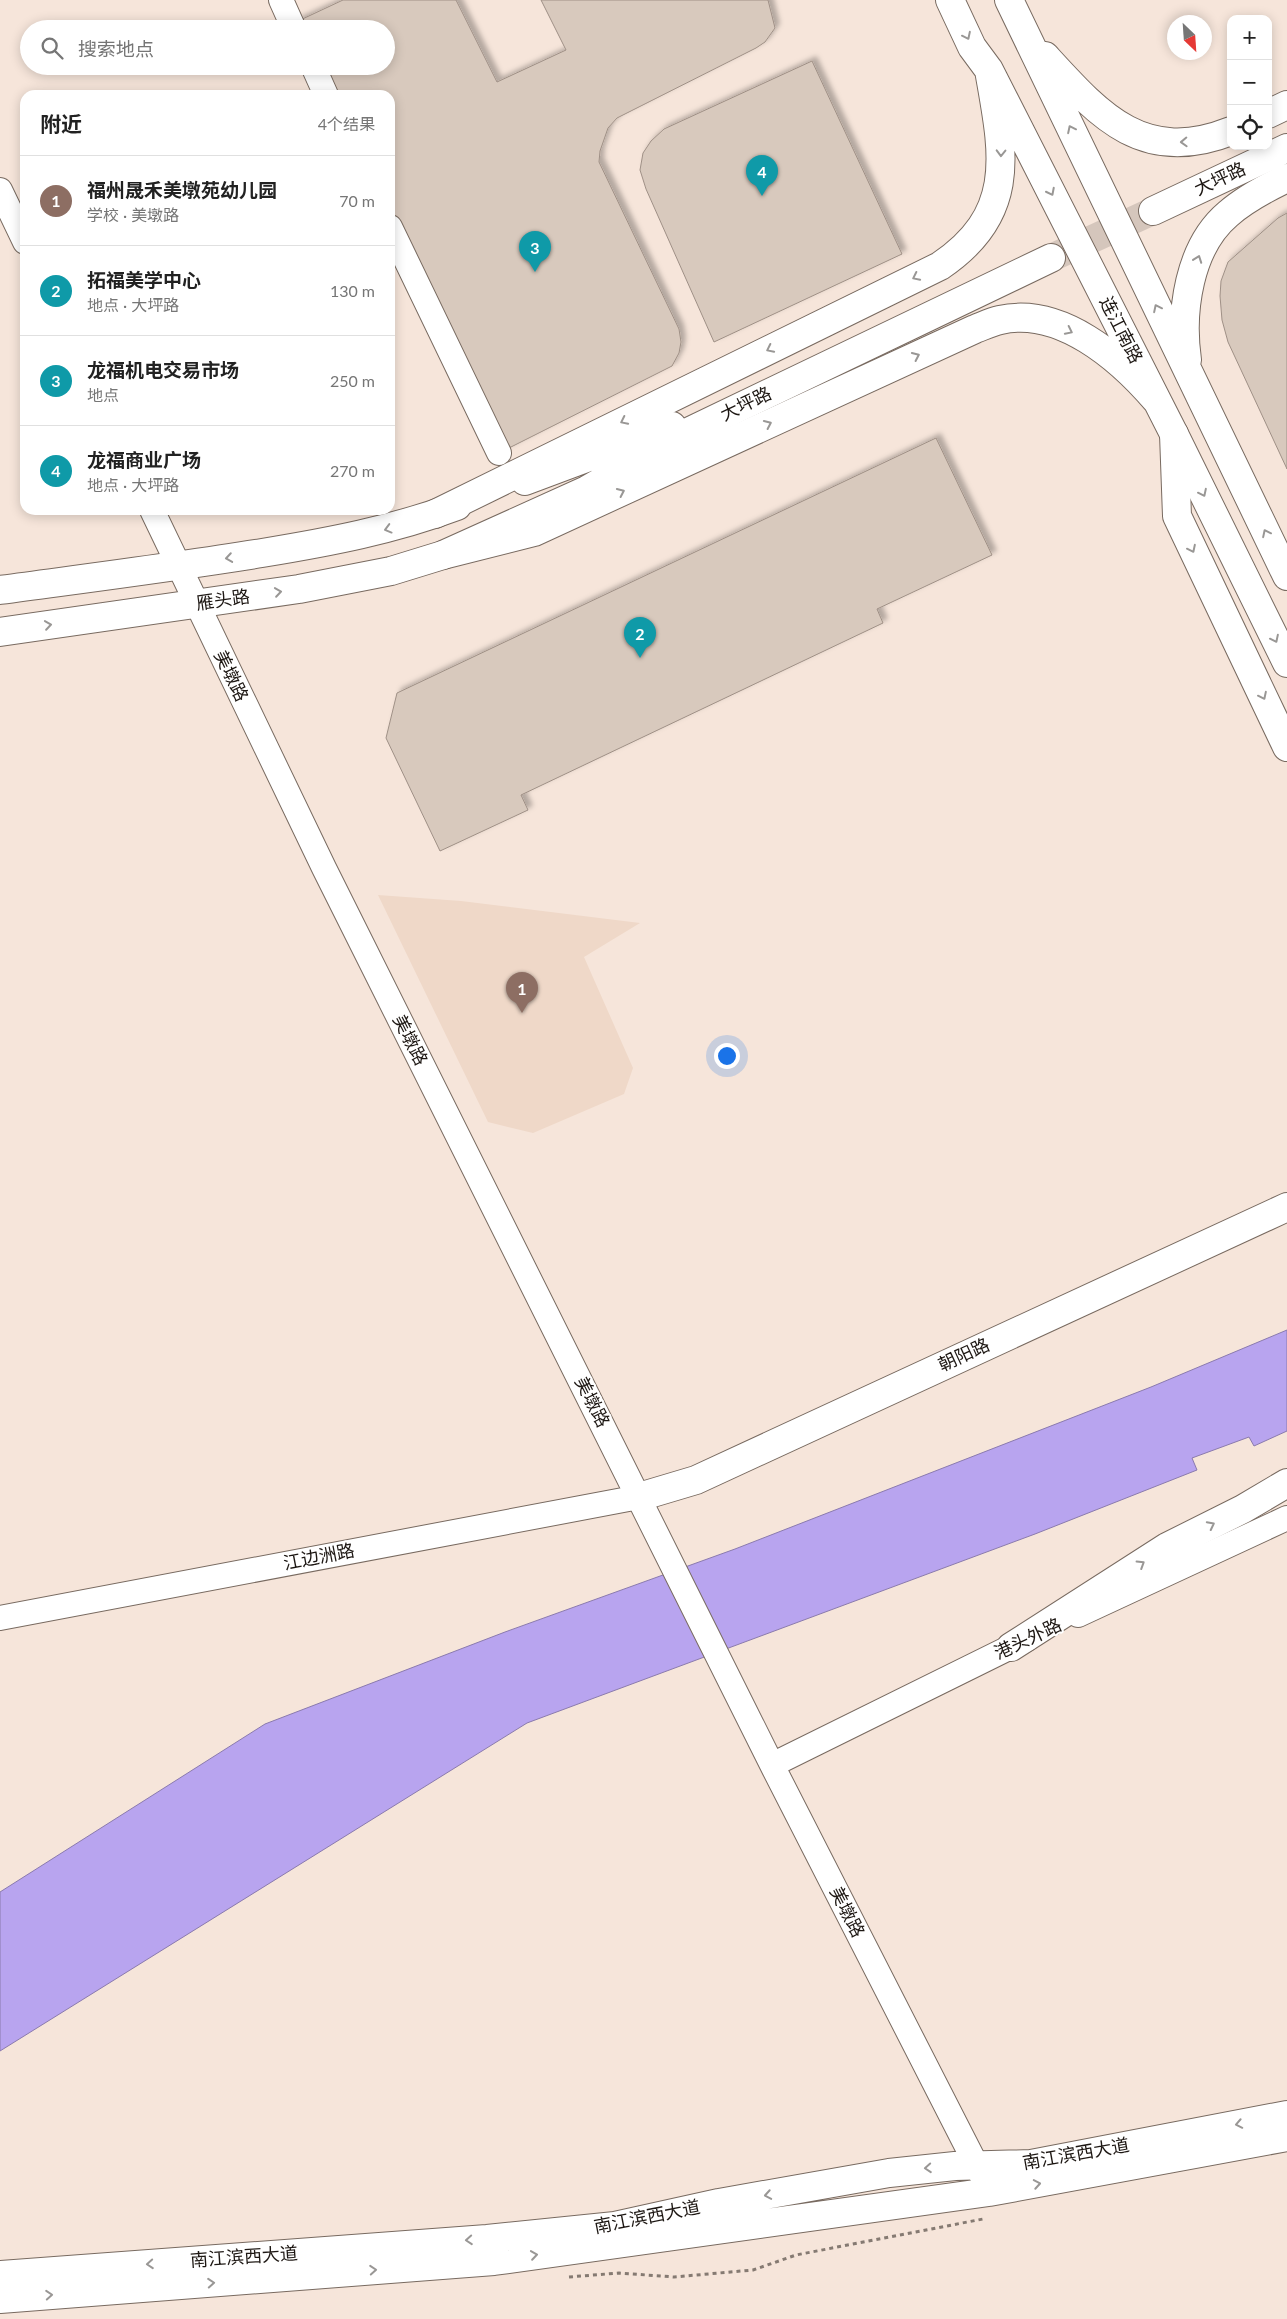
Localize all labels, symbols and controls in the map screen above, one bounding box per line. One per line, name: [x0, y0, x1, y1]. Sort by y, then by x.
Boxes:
north arrow: [1167, 15, 1212, 60]
map controls: [1227, 15, 1272, 150]
button: +: [1227, 15, 1272, 60]
search box: [20, 20, 395, 75]
one-way arrow: [961, 31, 971, 40]
icon: search: [38, 34, 66, 62]
text: 搜索地点: [78, 37, 154, 60]
button: −: [1227, 60, 1272, 105]
button: locate: [1227, 105, 1272, 150]
text: 附近: [40, 111, 82, 136]
text: 4个结果: [318, 114, 375, 133]
one-way arrow: [1067, 125, 1078, 134]
one-way arrow: [1179, 137, 1187, 147]
one-way arrow: [996, 149, 1007, 157]
pin: 4: [746, 155, 778, 196]
street label: 大坪路: [1190, 157, 1249, 199]
text: 福州晟禾美墩苑幼儿园: [87, 178, 277, 201]
one-way arrow: [1045, 186, 1055, 195]
text: 1: [51, 191, 61, 210]
text: 70 m: [339, 191, 375, 210]
text: 学校 · 美墩路: [87, 205, 179, 224]
pin: 3: [519, 231, 551, 272]
one-way arrow: [1192, 255, 1202, 264]
text: 拓福美学中心: [87, 268, 201, 291]
one-way arrow: [912, 271, 921, 281]
text: 2: [51, 281, 61, 300]
text: 130 m: [330, 281, 375, 300]
street label: 连江南路: [1096, 292, 1148, 367]
text: 地点 · 大坪路: [87, 295, 179, 314]
one-way arrow: [1153, 304, 1163, 313]
one-way arrow: [1064, 324, 1073, 335]
one-way arrow: [766, 343, 775, 353]
one-way arrow: [911, 352, 920, 362]
text: 龙福机电交易市场: [87, 358, 239, 381]
text: 3: [51, 371, 61, 390]
text: 250 m: [330, 371, 375, 390]
street label: 大坪路: [716, 381, 775, 425]
text: 地点: [87, 385, 119, 404]
one-way arrow: [620, 415, 629, 425]
one-way arrow: [763, 420, 772, 430]
text: 龙福商业广场: [87, 448, 201, 471]
text: 4: [51, 461, 61, 480]
text: 270 m: [330, 461, 375, 480]
text: 地点 · 大坪路: [87, 475, 179, 494]
one-way arrow: [616, 488, 625, 498]
one-way arrow: [1197, 488, 1207, 497]
one-way arrow: [385, 523, 393, 533]
one-way arrow: [1262, 529, 1272, 538]
one-way arrow: [1186, 544, 1197, 553]
one-way arrow: [224, 553, 233, 563]
street label: 雁头路: [195, 584, 251, 614]
one-way arrow: [274, 588, 283, 598]
pin: 2: [624, 617, 656, 658]
one-way arrow: [45, 620, 53, 631]
one-way arrow: [1269, 633, 1279, 642]
street label: 美墩路: [210, 646, 254, 705]
one-way arrow: [1256, 691, 1267, 700]
pin: 1: [506, 972, 538, 1013]
street label: 美墩路: [389, 1010, 433, 1069]
your location: [714, 1043, 740, 1069]
street label: 朝阳路: [934, 1333, 993, 1375]
street label: 美墩路: [571, 1372, 615, 1431]
one-way arrow: [1206, 1521, 1215, 1531]
street label: 江边洲路: [281, 1538, 356, 1574]
one-way arrow: [1135, 1561, 1144, 1570]
street label: 港头外路: [990, 1613, 1065, 1663]
street label: 美墩路: [826, 1882, 870, 1941]
one-way arrow: [1235, 2119, 1244, 2129]
street label: 南江滨西大道: [1021, 2133, 1131, 2173]
one-way arrow: [924, 2162, 932, 2173]
one-way arrow: [1033, 2179, 1042, 2189]
one-way arrow: [763, 2189, 772, 2199]
street label: 南江滨西大道: [592, 2195, 702, 2237]
one-way arrow: [465, 2234, 473, 2245]
street label: 南江滨西大道: [189, 2241, 299, 2271]
one-way arrow: [531, 2250, 539, 2261]
one-way arrow: [146, 2258, 154, 2269]
one-way arrow: [369, 2265, 377, 2276]
one-way arrow: [207, 2277, 215, 2288]
one-way arrow: [45, 2290, 53, 2301]

